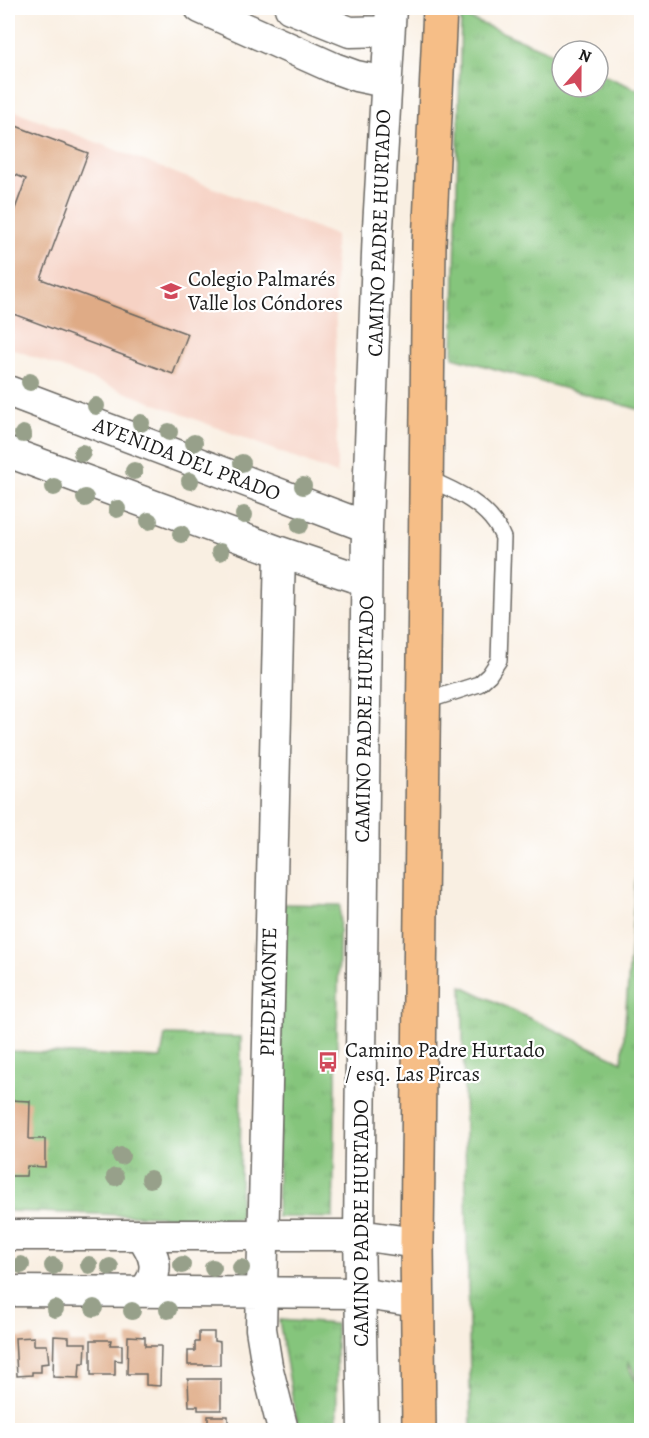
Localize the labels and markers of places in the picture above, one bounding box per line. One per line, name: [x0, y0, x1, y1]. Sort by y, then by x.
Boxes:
place label: Colegio Palmarés Valle los Cóndores: [187, 265, 343, 317]
school or university icon: Colegio Palmarés Valle los Cóndores: [159, 279, 183, 303]
place label: Camino Padre Hurtado / esq. Las Pircas: [345, 1036, 545, 1088]
bus stop icon: Camino Padre Hurtado / esq. Las Pircas: [316, 1050, 340, 1074]

